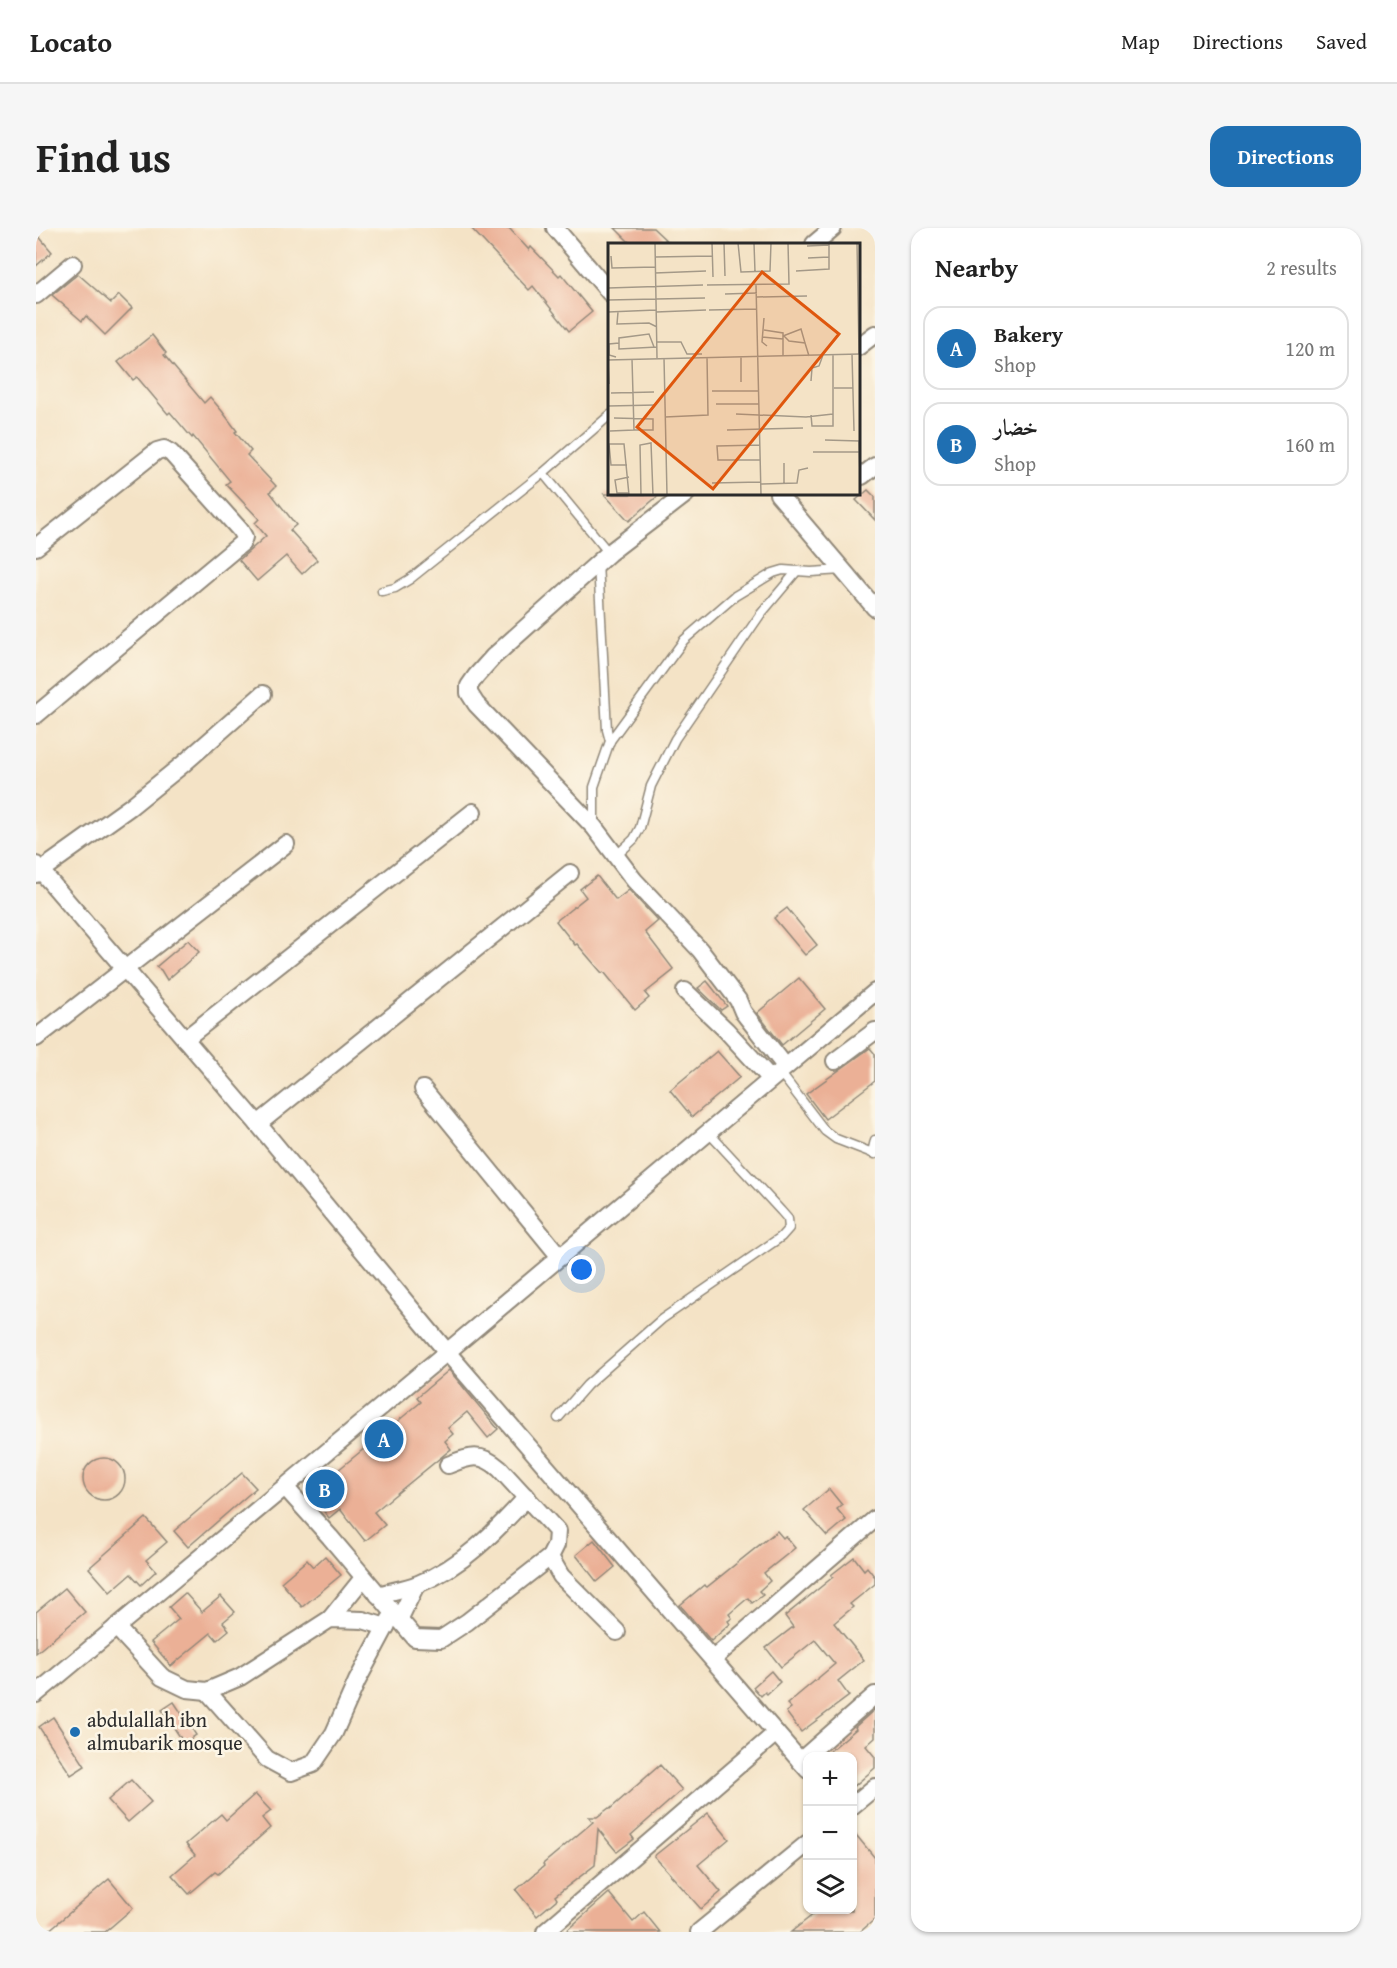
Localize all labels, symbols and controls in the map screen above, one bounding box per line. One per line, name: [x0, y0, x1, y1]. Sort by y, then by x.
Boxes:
text: Locato: [30, 21, 112, 62]
text: Map: [1121, 26, 1160, 57]
text: Directions: [1193, 26, 1283, 57]
text: Saved: [1316, 26, 1367, 57]
text: Find us: [36, 126, 171, 187]
button: Directions: [1210, 126, 1361, 187]
inset map: [608, 243, 860, 495]
text: Nearby: [935, 248, 1018, 287]
text: 2 results: [1266, 253, 1337, 282]
text: Bakery: [994, 318, 1063, 350]
text: A: [950, 334, 963, 363]
text: 120 m: [1285, 334, 1335, 363]
text: Shop: [994, 350, 1036, 379]
text: خضار: [994, 411, 1038, 443]
text: B: [950, 430, 963, 459]
text: 160 m: [1285, 430, 1335, 459]
text: Shop: [994, 449, 1036, 478]
your location: [567, 1255, 596, 1284]
pin: A: [364, 1416, 404, 1462]
pin: B: [306, 1466, 344, 1512]
place label: abdulallah ibn almubarik mosque: [87, 1705, 243, 1757]
marker: abdulallah ibn almubarik mosque: [68, 1725, 82, 1739]
map controls: [803, 1752, 857, 1914]
button: +: [803, 1752, 857, 1806]
button: −: [803, 1806, 857, 1860]
button: layers: [803, 1860, 857, 1914]

